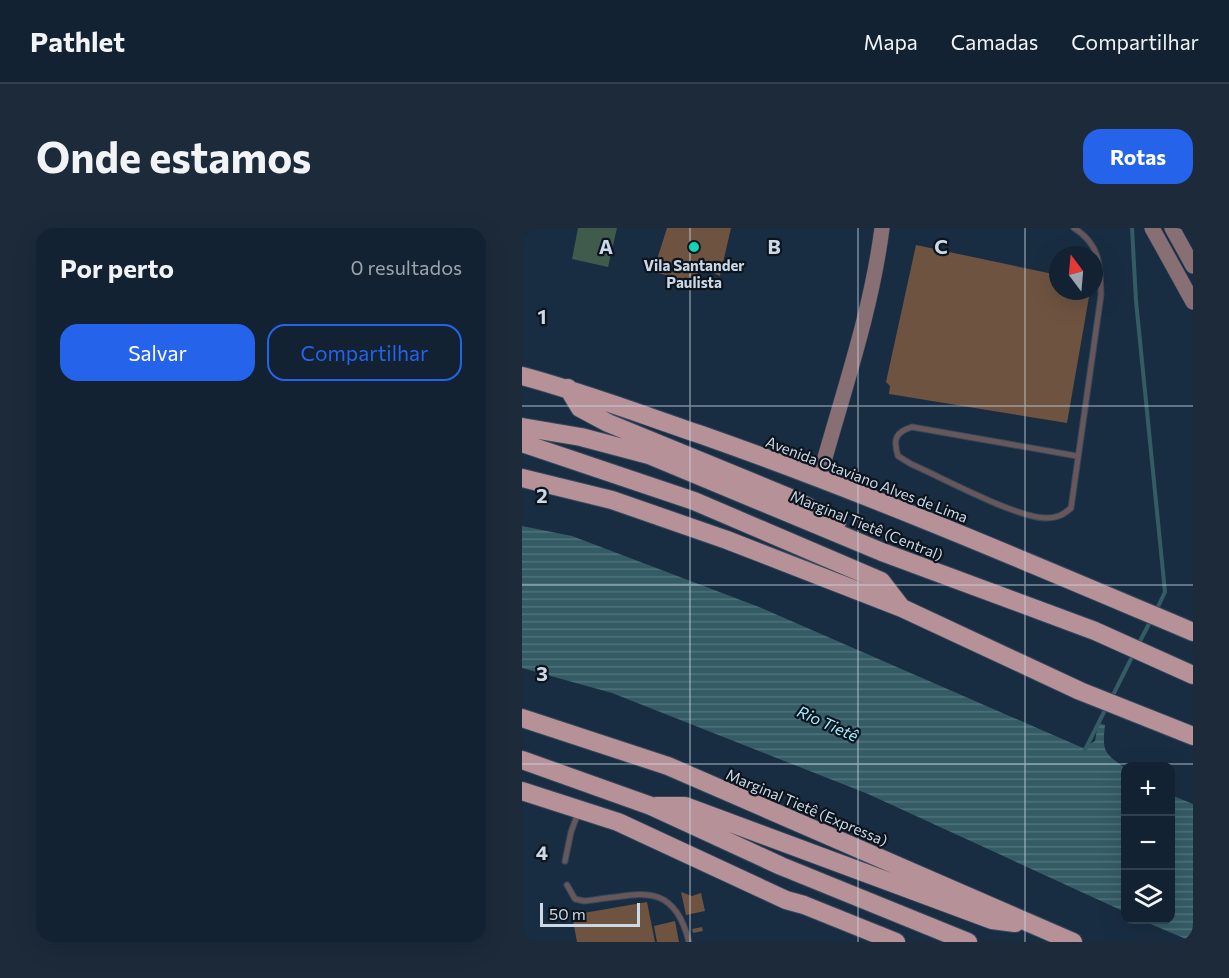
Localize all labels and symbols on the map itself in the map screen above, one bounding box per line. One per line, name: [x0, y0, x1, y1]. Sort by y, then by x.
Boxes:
text: A: [599, 234, 613, 258]
text: B: [767, 234, 781, 258]
text: C: [934, 234, 948, 258]
marker: Vila Santander Paulista: [687, 240, 701, 254]
north arrow: [1049, 246, 1103, 300]
place label: Vila Santander Paulista: [643, 256, 745, 291]
text: 1: [537, 304, 547, 328]
street label: Avenida Otaviano Alves de Lima: [763, 432, 971, 526]
text: 2: [536, 483, 548, 507]
street label: Marginal Tietê (Central): [788, 486, 946, 564]
text: 3: [536, 661, 548, 685]
water label: Rio Tietê: [794, 701, 862, 745]
street label: Marginal Tietê (Expressa): [724, 765, 890, 849]
text: 4: [536, 840, 548, 864]
scale bar: [540, 900, 640, 928]

